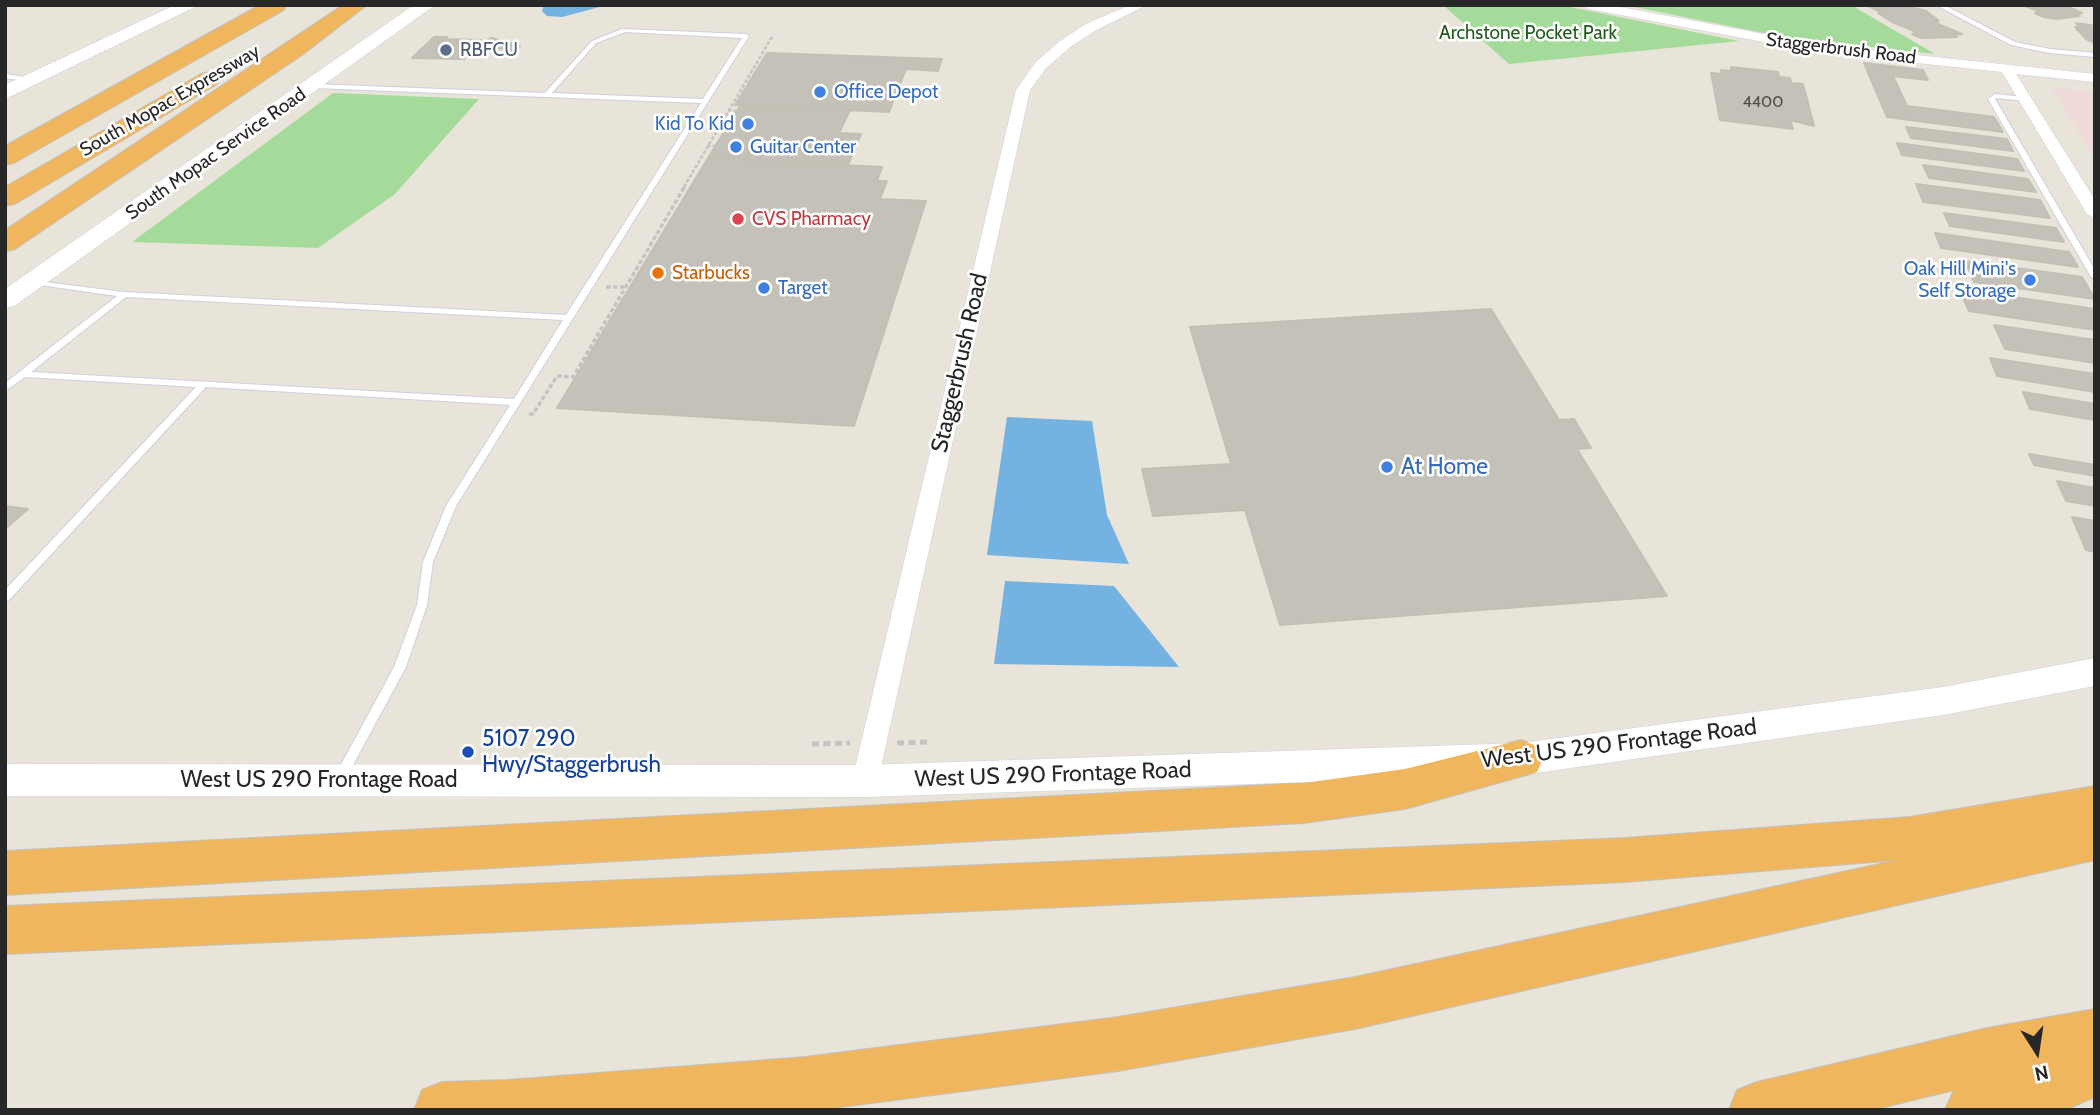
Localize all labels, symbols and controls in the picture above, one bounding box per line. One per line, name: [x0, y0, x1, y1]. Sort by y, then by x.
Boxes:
park label: Archstone Pocket Park: [1439, 22, 1617, 44]
street label: Staggerbrush Road: [1765, 28, 1917, 70]
place label: RBFCU: [460, 39, 518, 61]
street label: South Mopac Expressway: [76, 40, 264, 162]
marker: RBFCU: [438, 42, 454, 58]
place label: Office Depot: [834, 81, 938, 103]
street label: South Mopac Service Road: [122, 83, 310, 225]
marker: Office Depot: [812, 84, 828, 100]
house number: 4400: [1743, 92, 1783, 112]
place label: Kid To Kid: [655, 113, 734, 135]
marker: Kid To Kid: [740, 116, 756, 132]
place label: Guitar Center: [750, 136, 856, 158]
marker: Guitar Center: [728, 139, 744, 155]
place label: CVS Pharmacy: [752, 208, 871, 230]
marker: CVS Pharmacy: [730, 211, 746, 227]
place label: Oak Hill Mini's Self Storage: [1904, 258, 2016, 302]
place label: Starbucks: [672, 262, 750, 284]
marker: Starbucks: [650, 265, 666, 281]
street label: Staggerbrush Road: [926, 271, 994, 455]
marker: Oak Hill Mini's Self Storage: [2022, 272, 2038, 288]
place label: Target: [778, 277, 828, 299]
marker: Target: [756, 280, 772, 296]
place label: At Home: [1401, 453, 1488, 481]
marker: At Home: [1379, 459, 1395, 475]
street label: West US 290 Frontage Road: [1480, 713, 1758, 775]
place label: 5107 290 Hwy/Staggerbrush: [482, 725, 661, 779]
marker: 5107 290 Hwy/Staggerbrush: [460, 744, 476, 760]
street label: West US 290 Frontage Road: [914, 756, 1192, 794]
street label: West US 290 Frontage Road: [180, 766, 458, 794]
north arrow: [2002, 1017, 2072, 1087]
text: N: [2033, 1060, 2050, 1086]

